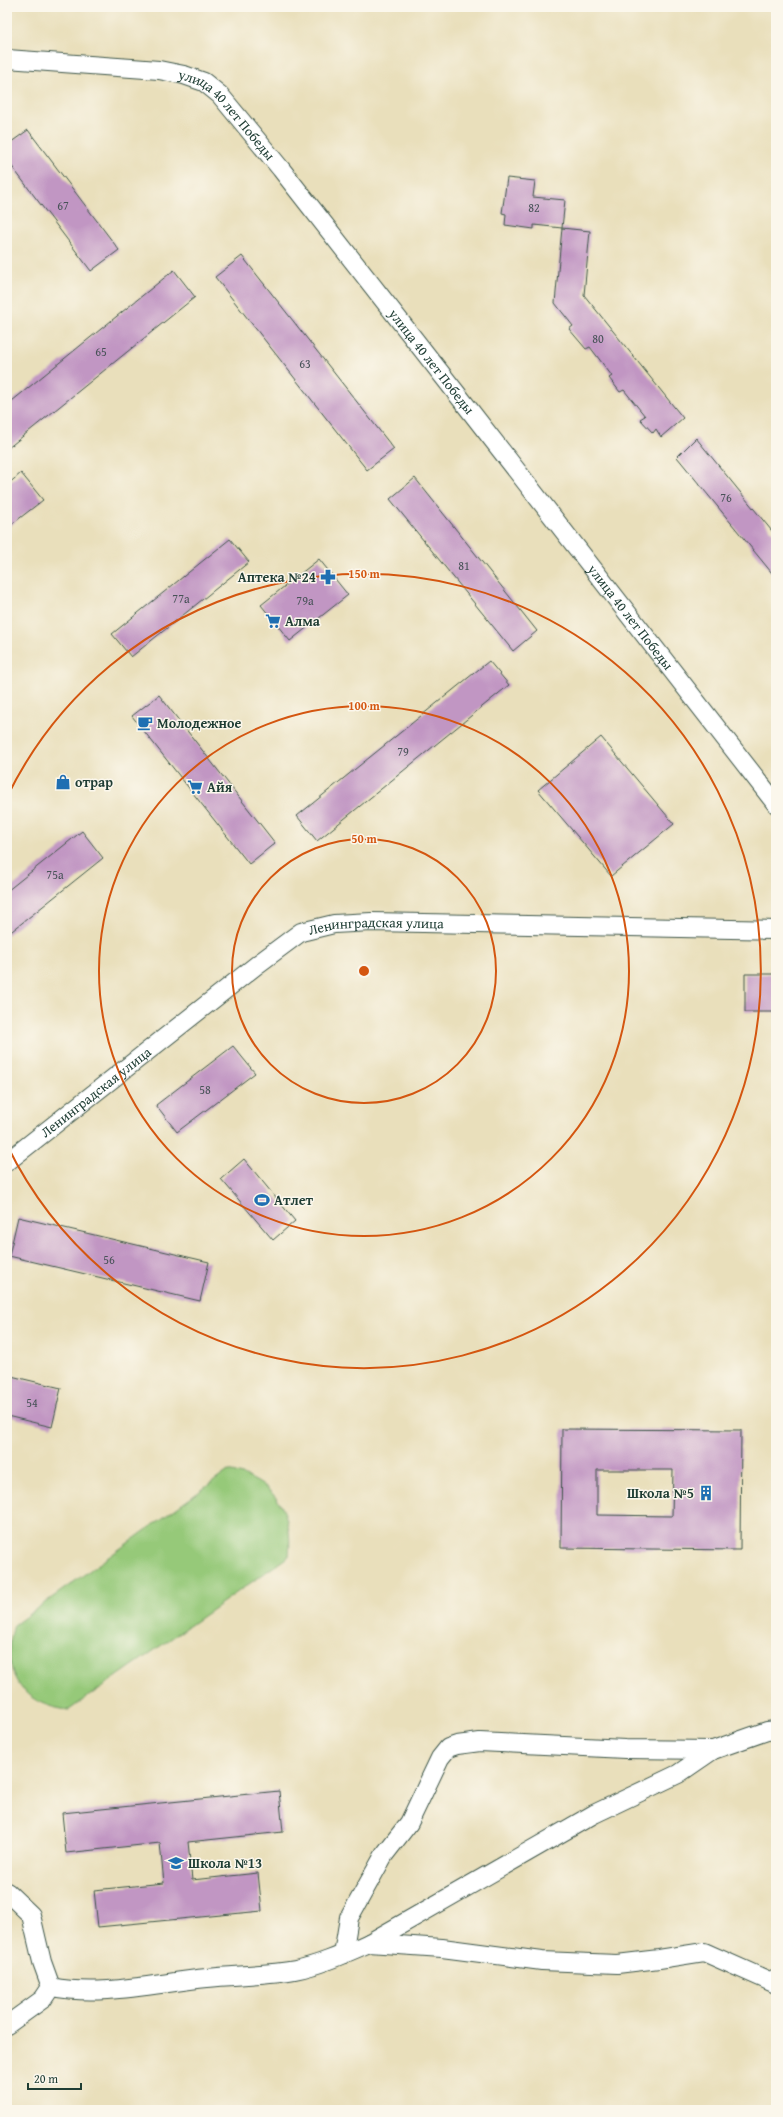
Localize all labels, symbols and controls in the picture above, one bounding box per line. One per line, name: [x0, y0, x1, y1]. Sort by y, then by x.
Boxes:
street label: улица 40 лет Победы: [176, 64, 280, 165]
house number: 67: [57, 197, 69, 214]
house number: 82: [528, 199, 540, 216]
street label: улица 40 лет Победы: [383, 304, 479, 419]
house number: 80: [592, 330, 604, 347]
house number: 65: [95, 343, 107, 360]
house number: 63: [299, 355, 311, 372]
house number: 76: [720, 489, 732, 506]
house number: 81: [458, 557, 470, 574]
street label: улица 40 лет Победы: [583, 559, 678, 674]
text: 150 m: [348, 565, 381, 582]
place label: Аптека №24: [238, 567, 316, 587]
pharmacy icon: Аптека №24: [319, 568, 337, 586]
house number: 77а: [172, 590, 190, 607]
house number: 79а: [296, 592, 314, 609]
place label: Алма: [285, 611, 321, 631]
supermarket icon: Алма: [264, 612, 282, 630]
text: 100 m: [348, 697, 381, 714]
place label: Молодежное: [157, 713, 241, 733]
cafe icon: Молодежное: [136, 714, 154, 732]
house number: 79: [397, 743, 409, 760]
place label: отрар: [75, 772, 113, 792]
shop icon: отрар: [54, 773, 72, 791]
place label: Айя: [207, 777, 233, 797]
supermarket icon: Айя: [186, 778, 204, 796]
text: 50 m: [351, 830, 377, 847]
house number: 75а: [46, 866, 64, 883]
street label: Ленинградская улица: [306, 912, 444, 940]
centre of rings: [357, 964, 371, 978]
street label: Ленинградская улица: [36, 1042, 156, 1142]
house number: 58: [199, 1081, 211, 1098]
place label: Атлет: [274, 1190, 314, 1210]
sports icon: Атлет: [253, 1191, 271, 1209]
house number: 56: [103, 1251, 115, 1268]
house number: 54: [26, 1394, 38, 1411]
place label: Школа №5: [627, 1483, 694, 1503]
building icon: Школа №5: [697, 1484, 715, 1502]
place label: Школа №13: [188, 1853, 262, 1873]
school or university icon: Школа №13: [167, 1854, 185, 1872]
scale bar: [28, 2065, 81, 2091]
text: 20 m: [34, 2070, 58, 2087]

